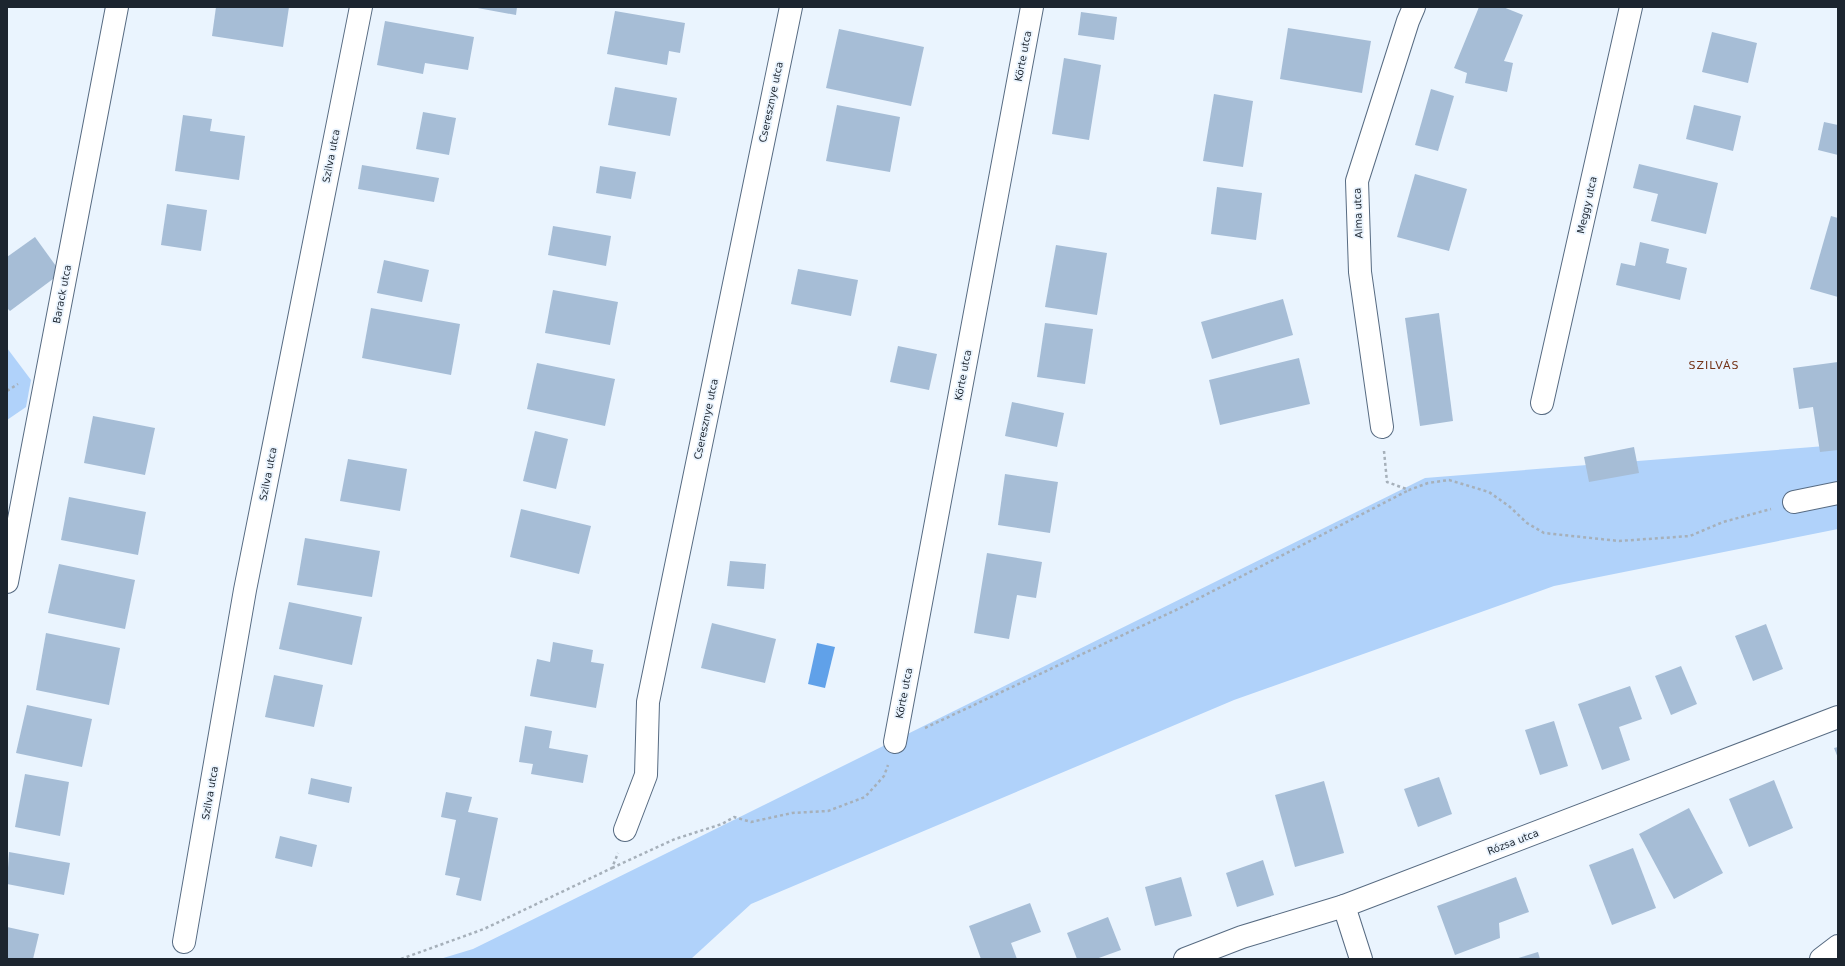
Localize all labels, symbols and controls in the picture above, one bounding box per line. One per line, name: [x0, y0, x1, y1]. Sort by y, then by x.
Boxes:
street label: Körte utca: [1013, 30, 1033, 82]
street label: Cseresznye utca: [757, 61, 785, 143]
street label: Szilva utca: [320, 128, 342, 184]
street label: Meggy utca: [1575, 175, 1599, 235]
street label: Alma utca: [1352, 188, 1364, 238]
street label: Barack utca: [51, 264, 73, 324]
street label: Körte utca: [953, 349, 973, 401]
district label: SZILVÁS: [1688, 359, 1740, 372]
street label: Cseresznye utca: [692, 378, 720, 460]
street label: Szilva utca: [257, 446, 279, 502]
street label: Körte utca: [894, 667, 914, 719]
street label: Szilva utca: [200, 765, 220, 821]
street label: Rózsa utca: [1486, 827, 1540, 857]

